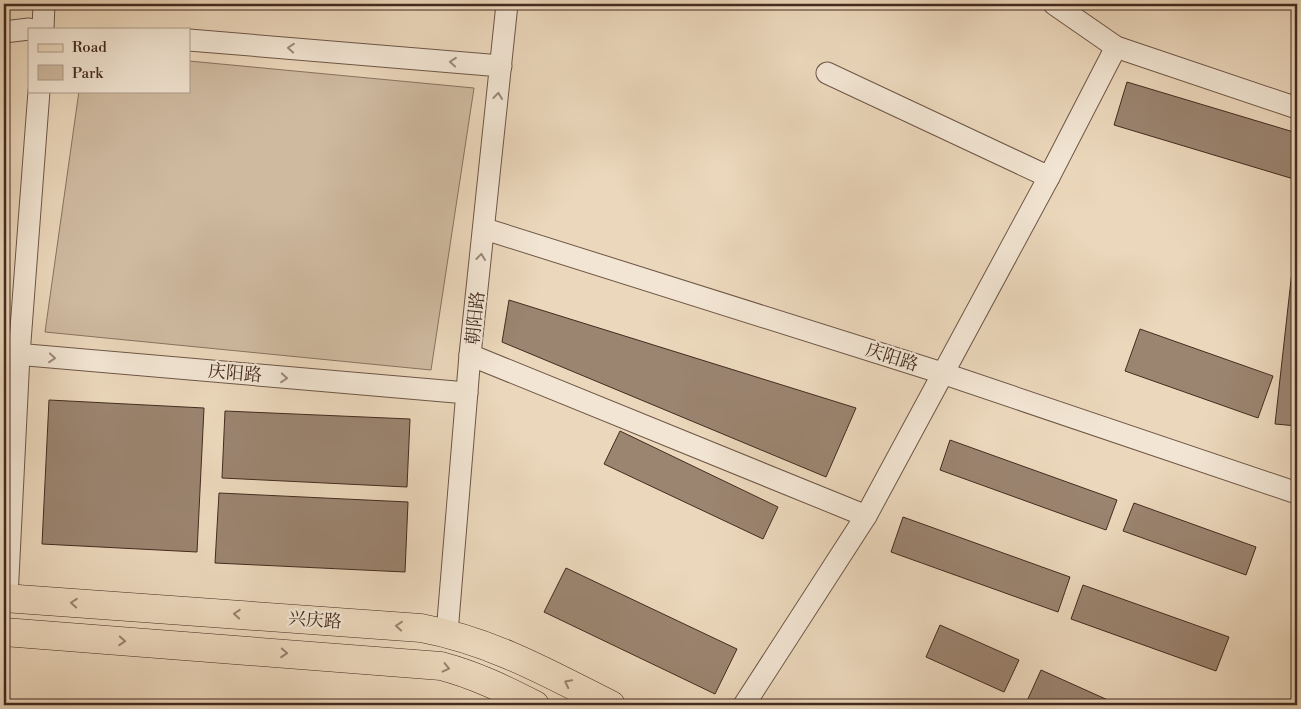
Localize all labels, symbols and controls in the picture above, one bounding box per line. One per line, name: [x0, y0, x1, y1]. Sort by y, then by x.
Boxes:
legend: [28, 28, 190, 92]
text: Road: [72, 38, 107, 57]
one-way arrow: [287, 43, 295, 54]
one-way arrow: [449, 56, 457, 67]
text: Park: [72, 64, 104, 83]
one-way arrow: [493, 91, 504, 99]
one-way arrow: [475, 253, 486, 261]
street label: 朝阳路: [461, 290, 490, 346]
street label: 庆阳路: [863, 338, 921, 377]
one-way arrow: [48, 352, 56, 363]
street label: 庆阳路: [207, 360, 263, 387]
one-way arrow: [280, 372, 288, 383]
one-way arrow: [70, 597, 78, 608]
street label: 兴庆路: [287, 607, 343, 634]
one-way arrow: [232, 609, 240, 620]
one-way arrow: [394, 621, 402, 632]
one-way arrow: [118, 635, 126, 646]
one-way arrow: [281, 647, 289, 658]
one-way arrow: [441, 662, 450, 672]
one-way arrow: [564, 679, 573, 689]

